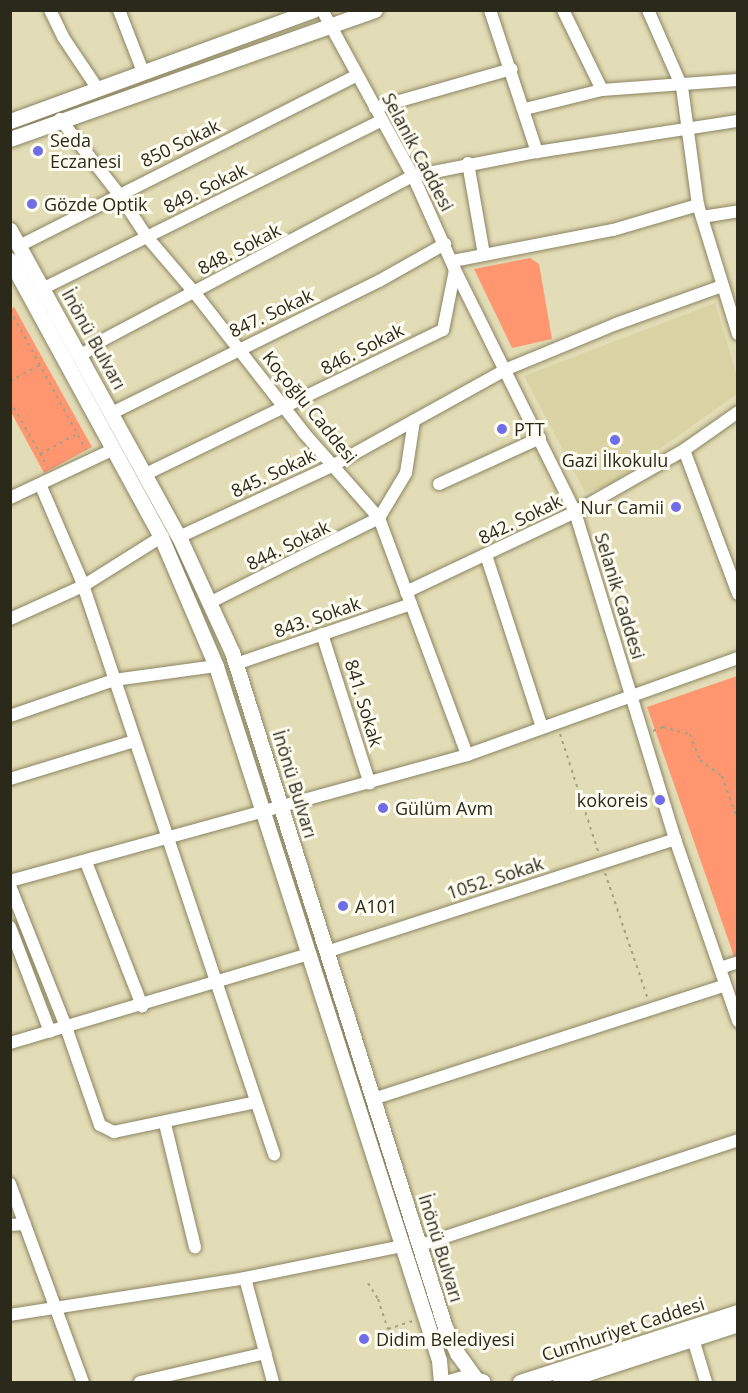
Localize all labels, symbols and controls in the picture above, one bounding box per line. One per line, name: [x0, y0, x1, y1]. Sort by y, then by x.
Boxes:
street label: Selanik Caddesi: [378, 89, 458, 215]
street label: 850 Sokak: [137, 115, 223, 171]
place label: Seda Eczanesi: [50, 130, 121, 172]
marker: Seda Eczanesi: [31, 144, 45, 158]
street label: 849. Sokak: [160, 159, 250, 217]
place label: Gözde Optik: [44, 193, 148, 215]
marker: Gözde Optik: [25, 197, 39, 211]
street label: 848. Sokak: [194, 219, 284, 279]
street label: 847. Sokak: [226, 284, 316, 342]
street label: İnönü Bulvarı: [57, 285, 131, 393]
street label: 846. Sokak: [317, 319, 407, 379]
street label: Koçoğlu Caddesi: [258, 347, 362, 467]
place label: PTT: [514, 418, 545, 440]
marker: PTT: [495, 422, 509, 436]
marker: Gazi İlkokulu: [608, 433, 622, 447]
street label: 845. Sokak: [228, 444, 318, 502]
place label: Gazi İlkokulu: [562, 449, 668, 471]
street label: 842. Sokak: [475, 490, 565, 548]
place label: Nur Camii: [580, 496, 664, 518]
marker: Nur Camii: [669, 500, 683, 514]
street label: 844. Sokak: [243, 516, 333, 574]
street label: Selanik Caddesi: [591, 530, 649, 662]
street label: 843. Sokak: [271, 592, 363, 642]
street label: 841. Sokak: [341, 657, 387, 749]
street label: İnönü Bulvarı: [268, 727, 322, 841]
place label: kokoreis: [577, 789, 648, 811]
marker: kokoreis: [653, 793, 667, 807]
place label: Gülüm Avm: [395, 797, 493, 819]
marker: Gülüm Avm: [376, 801, 390, 815]
street label: 1052. Sokak: [444, 852, 546, 904]
place label: A101: [355, 895, 397, 917]
marker: A101: [336, 899, 350, 913]
street label: İnönü Bulvarı: [414, 1191, 468, 1305]
street label: Cumhuriyet Caddesi: [539, 1292, 707, 1366]
place label: Didim Belediyesi: [376, 1328, 515, 1350]
marker: Didim Belediyesi: [357, 1332, 371, 1346]

